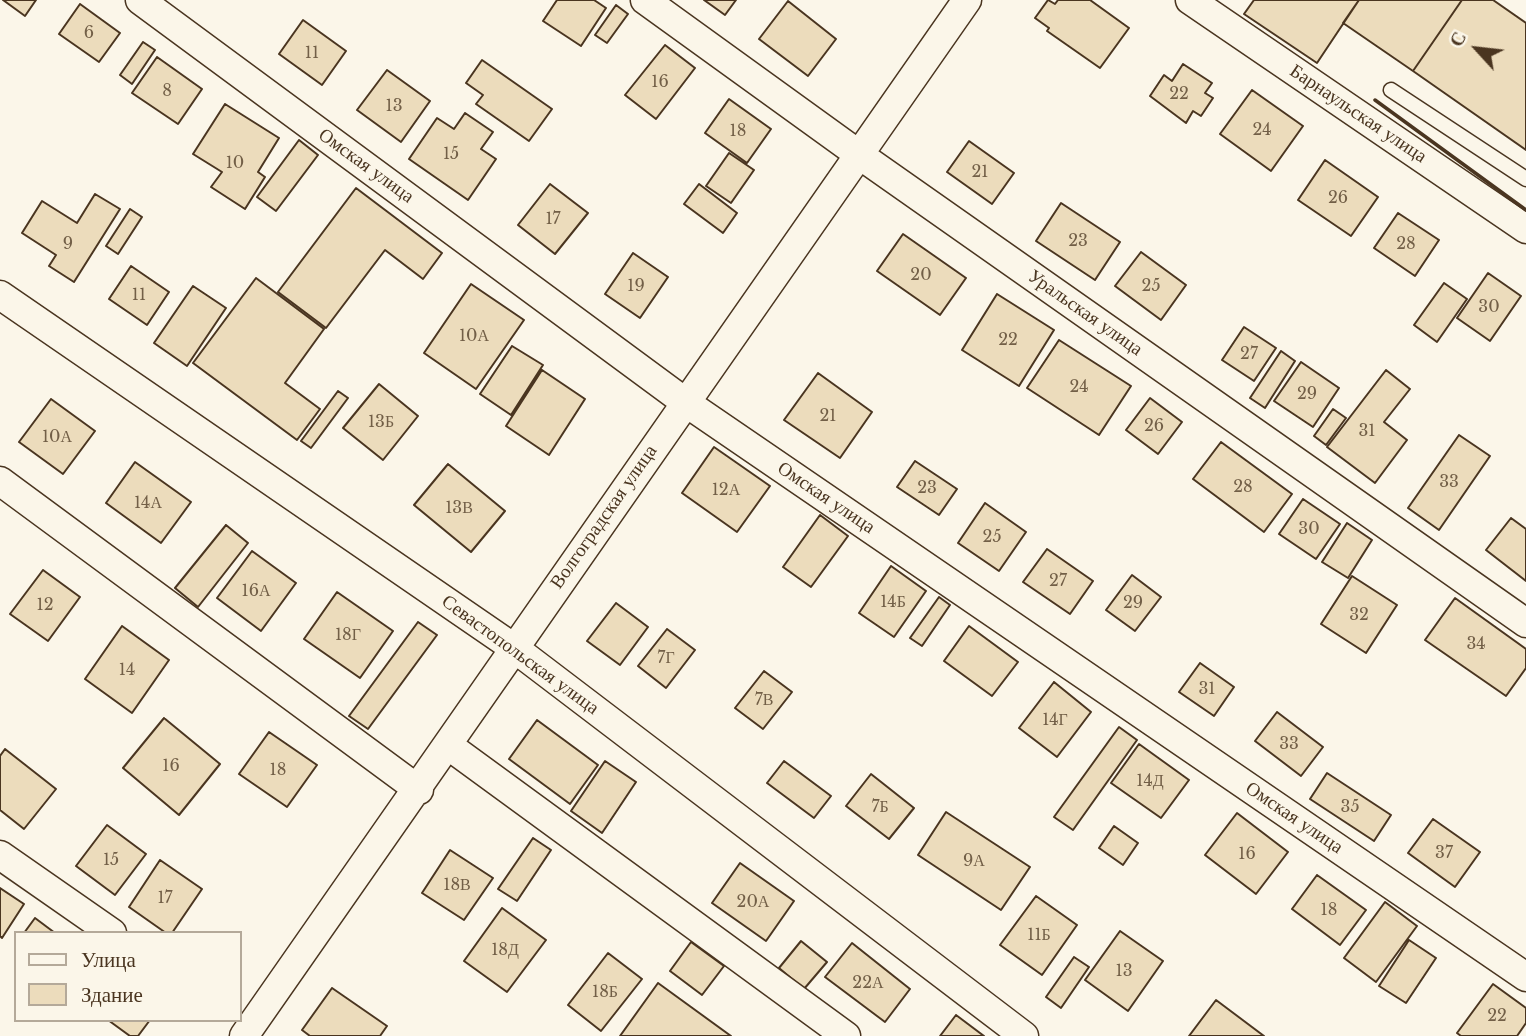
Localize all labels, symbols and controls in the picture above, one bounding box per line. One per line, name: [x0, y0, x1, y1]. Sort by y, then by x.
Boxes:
north arrow: [1442, 14, 1512, 84]
house number: 6: [84, 23, 94, 43]
text: С: [1444, 28, 1471, 51]
house number: 11: [305, 43, 319, 63]
street label: Барнаульская улица: [1285, 60, 1431, 168]
house number: 16: [651, 72, 669, 92]
house number: 8: [162, 81, 172, 101]
house number: 22: [1169, 84, 1189, 104]
house number: 13: [386, 96, 402, 116]
house number: 24: [1252, 120, 1272, 140]
house number: 18: [730, 121, 746, 141]
street label: Омская улица: [314, 124, 418, 208]
house number: 15: [443, 144, 459, 164]
house number: 10: [226, 153, 244, 173]
house number: 21: [972, 162, 988, 182]
house number: 26: [1328, 188, 1348, 208]
house number: 17: [545, 209, 561, 229]
house number: 23: [1068, 231, 1088, 251]
house number: 9: [63, 234, 73, 254]
house number: 28: [1396, 234, 1416, 254]
house number: 20: [910, 265, 932, 285]
street label: Уральская улица: [1023, 265, 1147, 361]
house number: 19: [627, 276, 645, 296]
house number: 25: [1142, 276, 1160, 296]
house number: 11: [132, 285, 146, 305]
house number: 30: [1478, 297, 1500, 317]
house number: 10А: [459, 326, 489, 346]
house number: 22: [998, 330, 1018, 350]
house number: 27: [1240, 344, 1258, 364]
house number: 24: [1069, 377, 1089, 397]
house number: 29: [1297, 384, 1317, 404]
house number: 21: [820, 406, 836, 426]
house number: 13Б: [368, 412, 394, 432]
house number: 26: [1144, 416, 1164, 436]
house number: 31: [1359, 421, 1375, 441]
house number: 10А: [42, 427, 72, 447]
street label: Волгоградская улица: [546, 441, 662, 593]
street label: Омская улица: [773, 457, 879, 539]
house number: 33: [1439, 472, 1459, 492]
house number: 28: [1233, 477, 1253, 497]
house number: 23: [917, 478, 937, 498]
house number: 12А: [712, 480, 740, 500]
house number: 14А: [134, 493, 162, 513]
house number: 13В: [445, 498, 473, 518]
house number: 30: [1298, 519, 1320, 539]
house number: 25: [983, 527, 1001, 547]
house number: 27: [1049, 571, 1067, 591]
house number: 16А: [242, 581, 270, 601]
street label: Севастопольская улица: [437, 590, 603, 720]
house number: 14Б: [880, 592, 906, 612]
house number: 29: [1123, 593, 1143, 613]
house number: 12: [37, 595, 53, 615]
house number: 32: [1349, 605, 1369, 625]
house number: 18Г: [335, 625, 361, 645]
house number: 34: [1466, 634, 1486, 654]
house number: 7Г: [657, 648, 675, 668]
house number: 14: [119, 660, 135, 680]
house number: 31: [1199, 679, 1215, 699]
house number: 7В: [755, 690, 773, 710]
house number: 14Г: [1042, 710, 1068, 730]
house number: 33: [1279, 734, 1299, 754]
house number: 16: [162, 756, 180, 776]
house number: 18: [270, 760, 286, 780]
house number: 14Д: [1136, 771, 1164, 791]
street label: Омская улица: [1241, 777, 1347, 859]
house number: 7Б: [871, 797, 889, 817]
house number: 35: [1341, 797, 1359, 817]
house number: 37: [1435, 843, 1453, 863]
house number: 16: [1238, 844, 1256, 864]
house number: 15: [103, 850, 119, 870]
house number: 9А: [963, 851, 985, 871]
house number: 18В: [443, 875, 471, 895]
house number: 17: [157, 888, 173, 908]
house number: 20А: [737, 892, 769, 912]
house number: 18: [1321, 900, 1337, 920]
house number: 11Б: [1027, 925, 1051, 945]
legend: [14, 931, 242, 1022]
house number: 18Д: [491, 940, 519, 960]
text: Улица: [81, 947, 136, 973]
house number: 13: [1116, 961, 1132, 981]
house number: 22А: [852, 973, 884, 993]
text: Здание: [81, 982, 143, 1008]
house number: 18Б: [592, 982, 618, 1002]
house number: 22: [1487, 1006, 1507, 1026]

